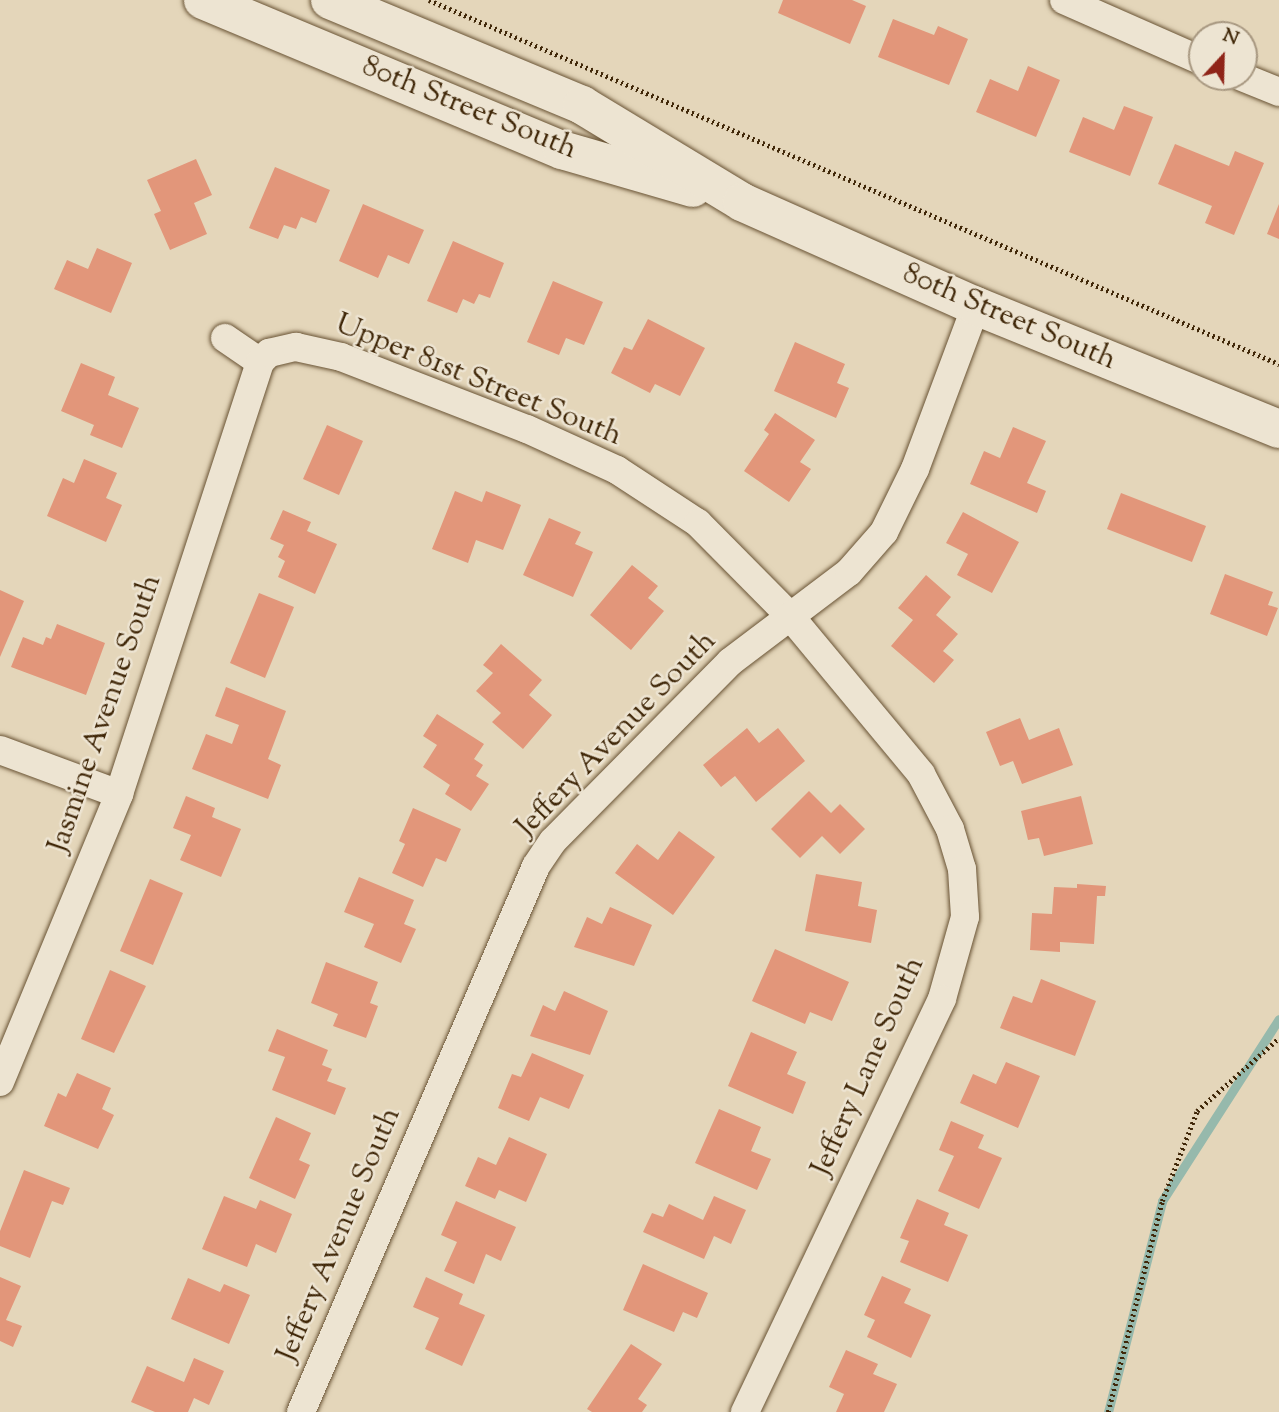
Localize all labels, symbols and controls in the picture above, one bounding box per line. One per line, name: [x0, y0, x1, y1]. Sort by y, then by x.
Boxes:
north arrow: [1188, 21, 1258, 91]
text: N: [1218, 23, 1242, 53]
street label: 80th Street South: [356, 50, 582, 168]
street label: 80th Street South: [897, 257, 1121, 379]
street label: Upper 81st Street South: [329, 307, 627, 455]
street label: Jasmine Avenue South: [42, 570, 170, 858]
street label: Jeffery Avenue South: [509, 624, 725, 846]
street label: Jeffery Lane South: [805, 952, 933, 1182]
street label: Jeffery Avenue South: [270, 1102, 410, 1368]

